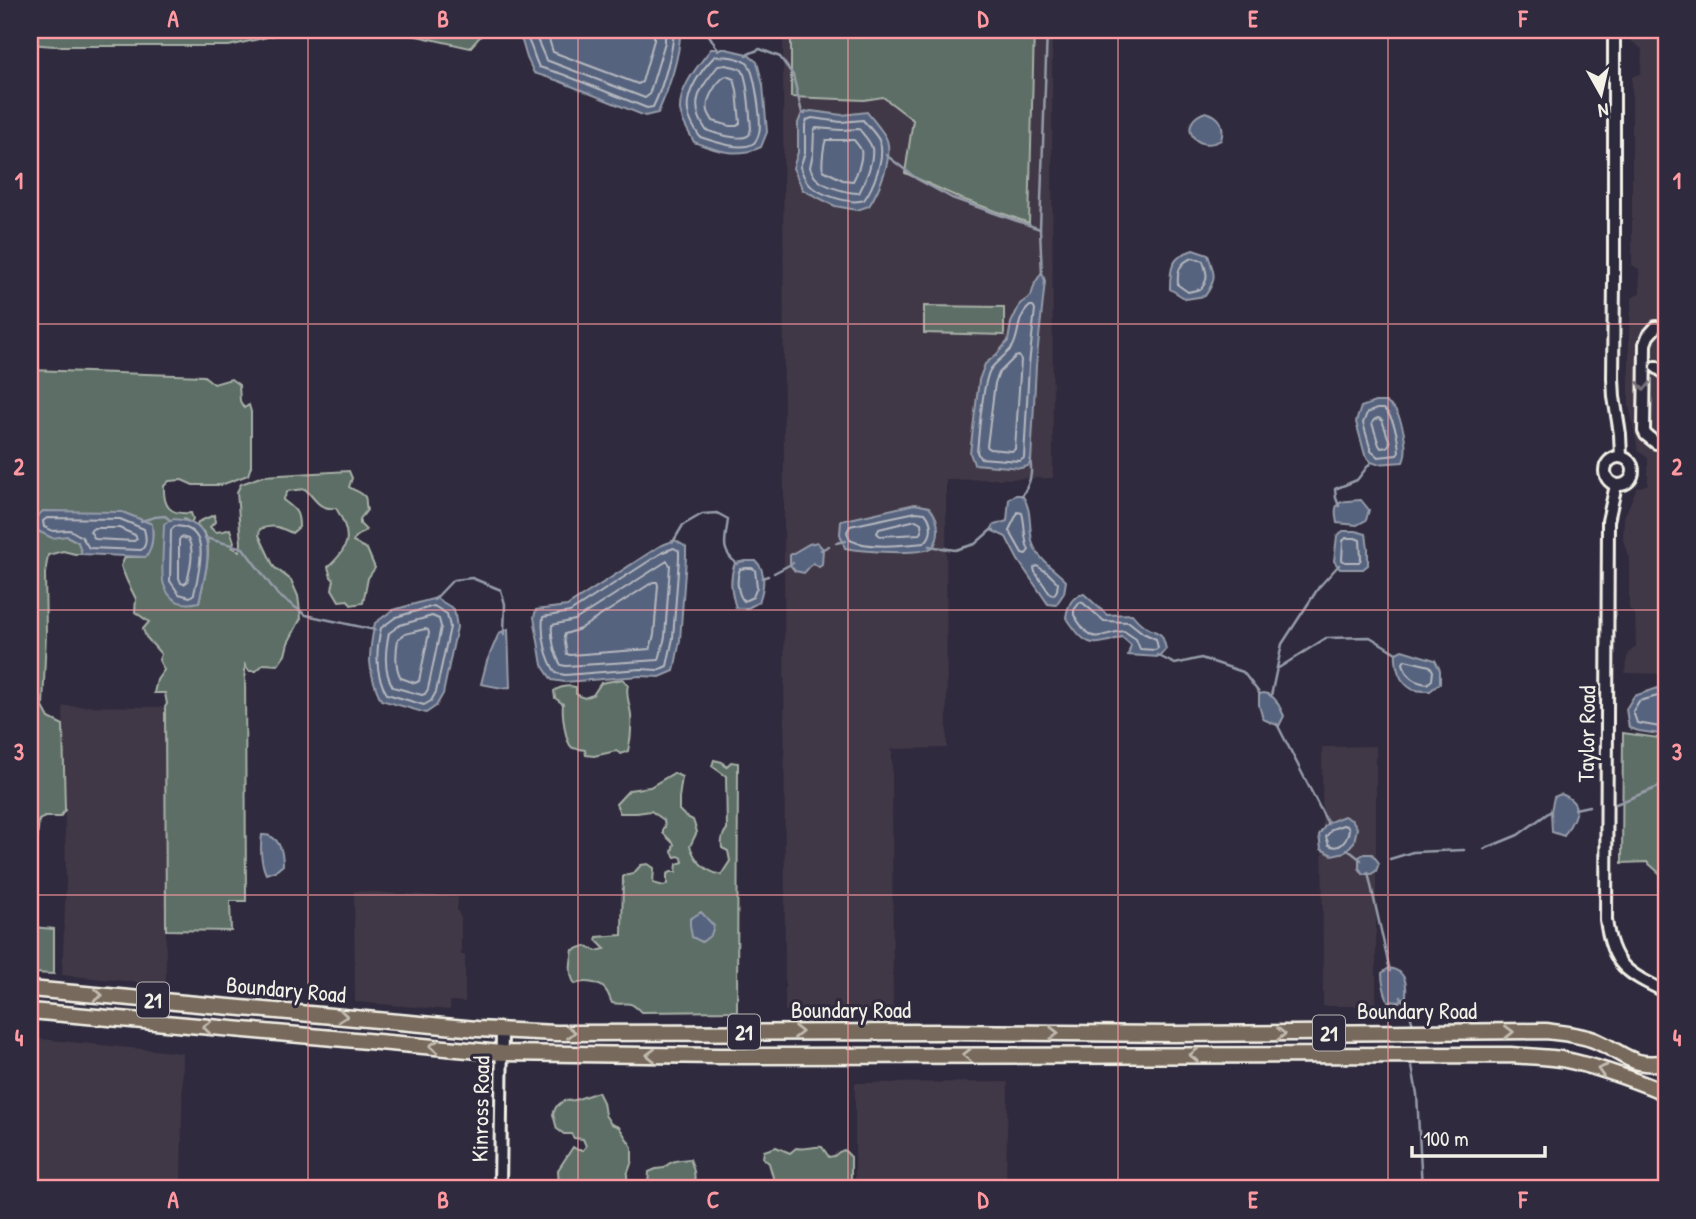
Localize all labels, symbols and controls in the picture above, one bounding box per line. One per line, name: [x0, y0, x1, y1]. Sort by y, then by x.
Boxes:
text: A: [167, 3, 179, 34]
text: B: [437, 3, 449, 34]
text: C: [707, 3, 719, 34]
text: D: [978, 3, 990, 34]
text: E: [1248, 3, 1259, 34]
text: F: [1518, 3, 1529, 34]
north arrow: [1566, 60, 1636, 130]
text: N: [1597, 97, 1610, 124]
text: 1: [15, 165, 23, 196]
text: 1: [1673, 165, 1681, 196]
one-way arrow: [1637, 380, 1652, 391]
text: 2: [14, 451, 25, 482]
text: 2: [1672, 451, 1683, 482]
street label: Taylor Road: [1570, 685, 1602, 783]
text: 3: [14, 736, 24, 767]
text: 3: [1672, 736, 1682, 767]
street label: Boundary Road: [225, 968, 347, 1010]
road number: 21: [137, 982, 169, 1018]
one-way arrow: [93, 987, 104, 1002]
street label: Boundary Road: [791, 994, 911, 1025]
street label: Boundary Road: [1357, 995, 1477, 1026]
one-way arrow: [338, 1008, 349, 1023]
road number: 21: [728, 1014, 760, 1050]
road number: 21: [1313, 1016, 1345, 1050]
one-way arrow: [201, 1020, 212, 1035]
text: 4: [15, 1022, 24, 1053]
text: 4: [1673, 1022, 1682, 1053]
one-way arrow: [793, 1024, 804, 1040]
one-way arrow: [1504, 1024, 1515, 1040]
one-way arrow: [565, 1025, 576, 1040]
one-way arrow: [1049, 1025, 1060, 1041]
one-way arrow: [1277, 1026, 1287, 1042]
one-way arrow: [428, 1039, 439, 1054]
one-way arrow: [645, 1047, 656, 1063]
one-way arrow: [961, 1047, 972, 1063]
one-way arrow: [1189, 1047, 1199, 1063]
street label: Kinross Road: [464, 1056, 496, 1162]
one-way arrow: [1597, 1063, 1609, 1078]
scale bar: [1412, 1114, 1546, 1158]
text: 100 m: [1423, 1124, 1469, 1153]
text: A: [167, 1184, 179, 1215]
text: B: [437, 1184, 449, 1215]
text: C: [707, 1184, 719, 1215]
text: D: [978, 1184, 990, 1215]
text: E: [1248, 1184, 1259, 1215]
text: F: [1518, 1184, 1529, 1215]

